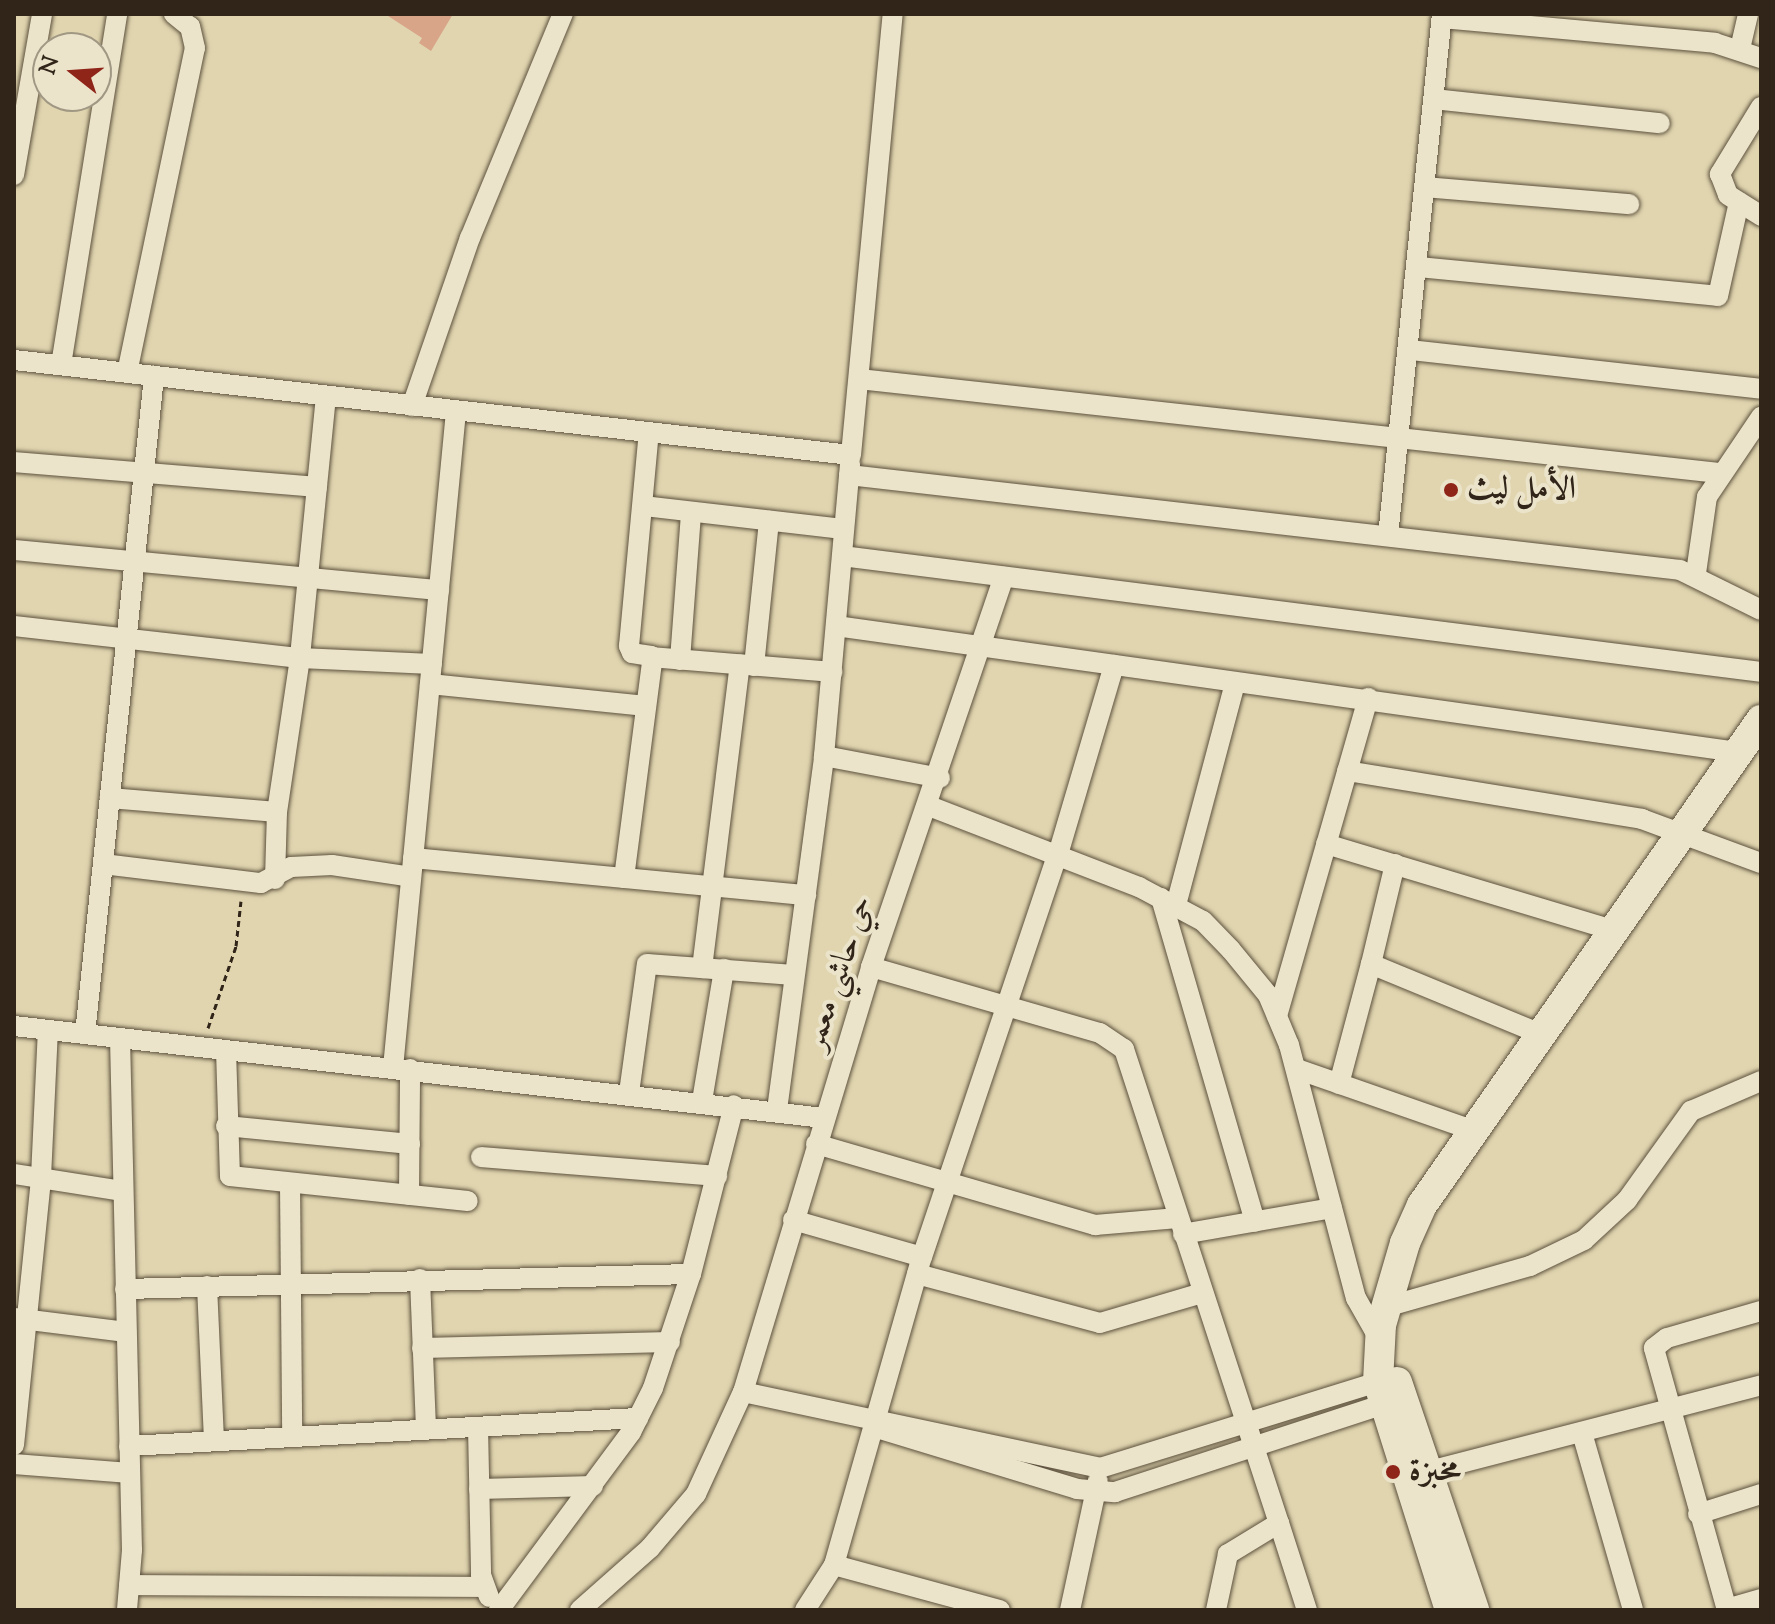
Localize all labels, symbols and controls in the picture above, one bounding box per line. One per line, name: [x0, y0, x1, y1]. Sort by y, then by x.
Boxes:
north arrow: [32, 32, 112, 112]
text: N: [33, 52, 69, 79]
place label: الأمل ليث: [1467, 471, 1576, 509]
marker: الأمل ليث: [1442, 481, 1460, 499]
street label: حي حاشي معمر: [796, 891, 884, 1055]
place label: مخبزة: [1409, 1453, 1461, 1491]
marker: مخبزة: [1384, 1463, 1402, 1481]

